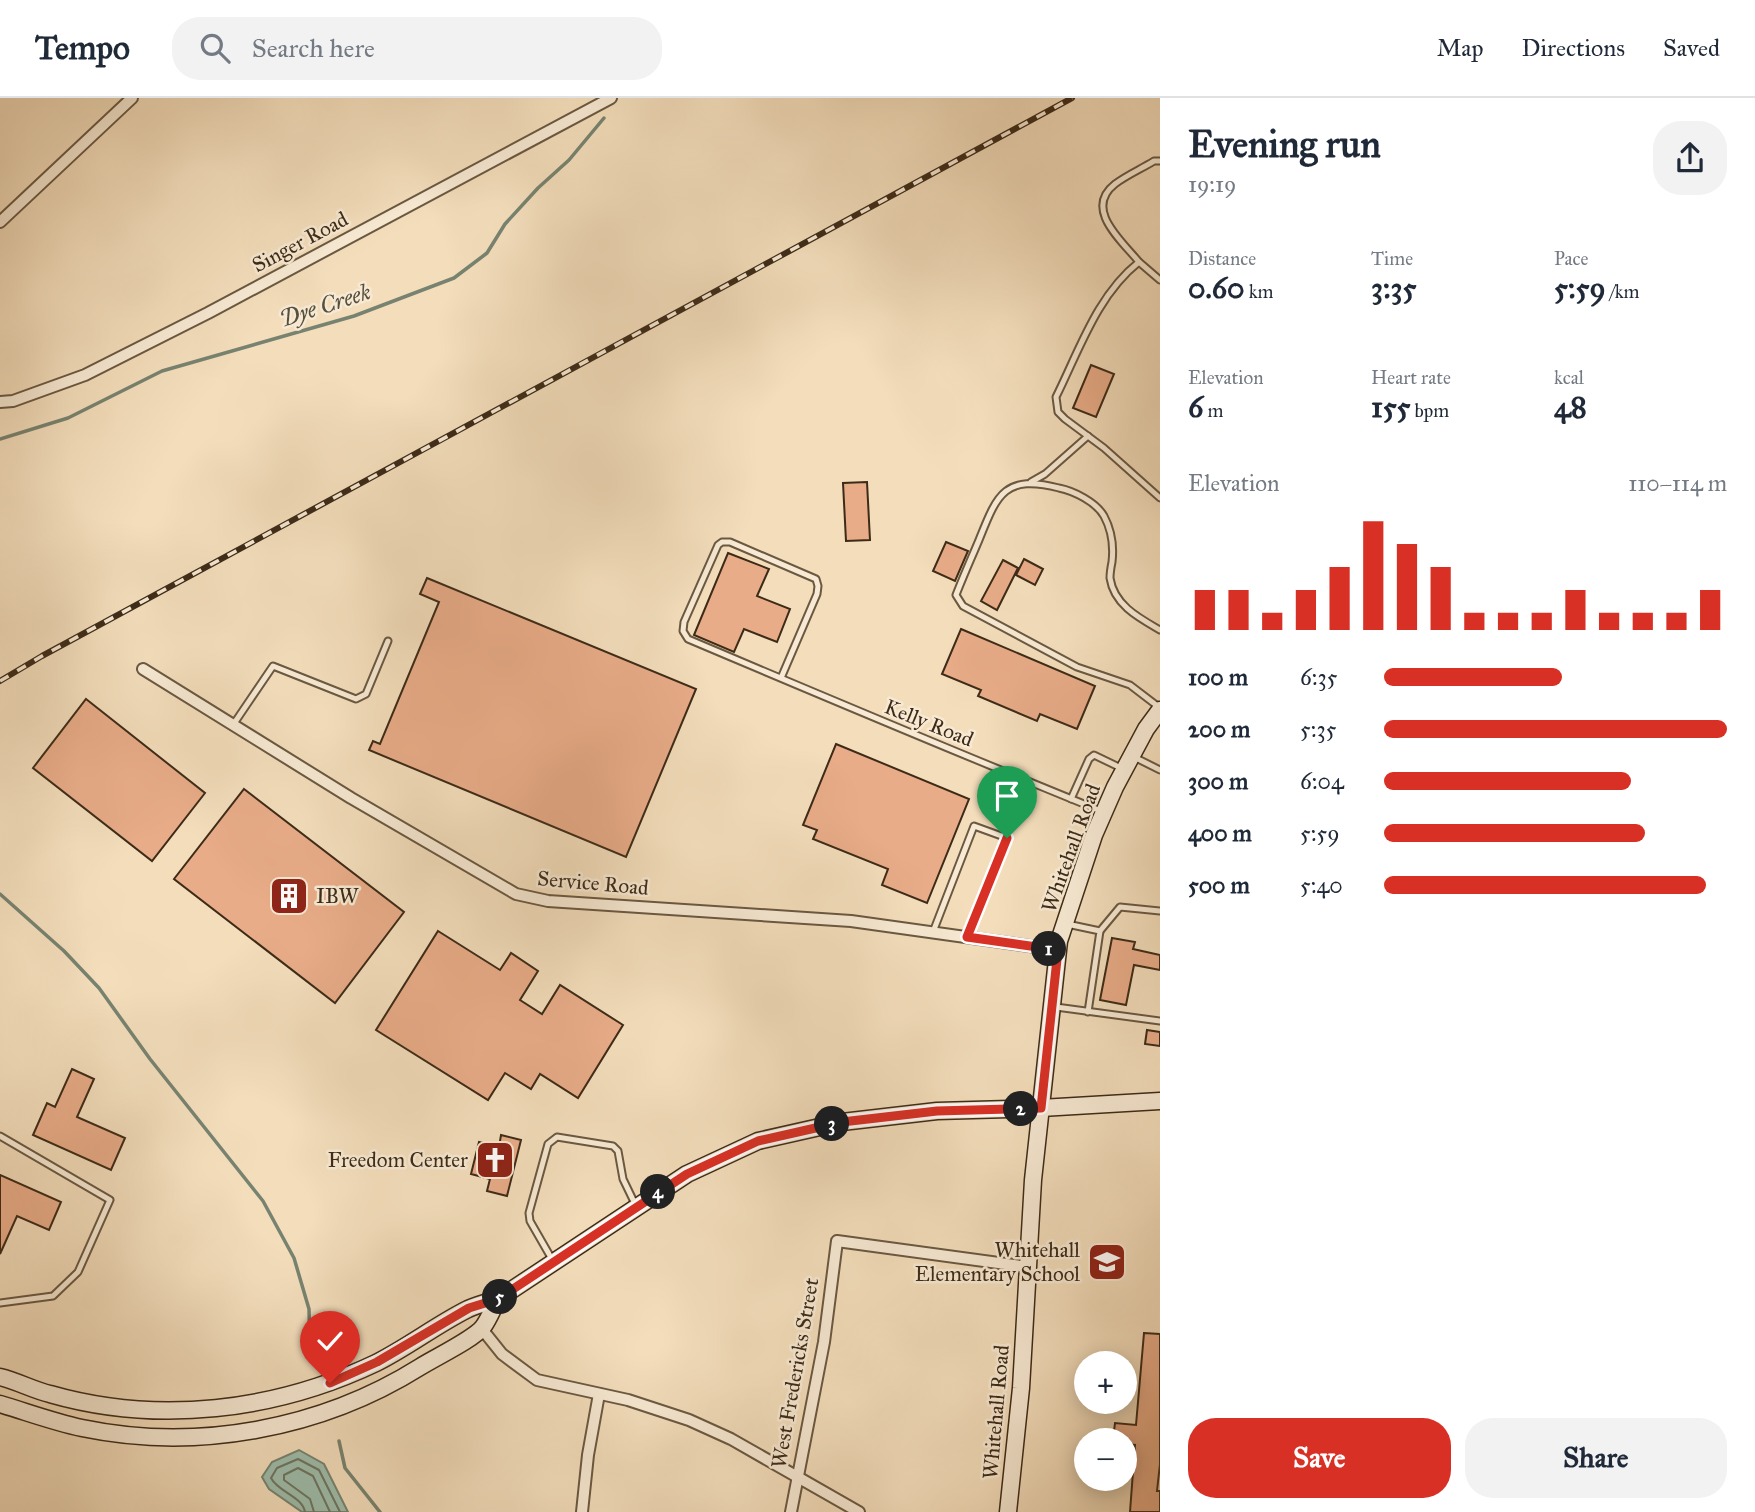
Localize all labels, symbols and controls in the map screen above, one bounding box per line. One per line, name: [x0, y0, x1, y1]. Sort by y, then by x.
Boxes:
search box: [172, 17, 662, 80]
text: Tempo: [35, 28, 130, 68]
icon: search: [196, 29, 234, 67]
text: Search here: [252, 32, 375, 64]
text: Map: [1437, 33, 1484, 63]
text: Directions: [1522, 33, 1625, 63]
text: Saved: [1663, 33, 1720, 63]
text: Evening run: [1188, 121, 1381, 167]
button: share: [1653, 121, 1727, 195]
text: 19:19: [1188, 170, 1236, 198]
street label: Singer Road: [248, 206, 353, 278]
text: Distance: [1188, 247, 1256, 270]
text: Time: [1371, 247, 1413, 270]
text: Pace: [1554, 247, 1588, 270]
text: 0.60: [1188, 270, 1245, 306]
text: 3:35: [1371, 270, 1417, 306]
text: 5:59: [1554, 270, 1606, 306]
water label: Dye Creek: [276, 277, 374, 333]
text: km: [1245, 280, 1273, 303]
text: /km: [1606, 280, 1640, 303]
text: Elevation: [1188, 366, 1263, 389]
text: Heart rate: [1371, 366, 1451, 389]
text: kcal: [1554, 366, 1584, 389]
text: 6: [1188, 389, 1203, 425]
text: 155: [1371, 389, 1411, 425]
text: 48: [1554, 389, 1587, 425]
text: m: [1203, 399, 1223, 422]
text: bpm: [1411, 399, 1449, 422]
text: Elevation: [1188, 469, 1279, 497]
text: 110–114 m: [1628, 469, 1727, 497]
text: 100 m: [1188, 663, 1248, 691]
text: 6:35: [1300, 663, 1337, 691]
street label: Kelly Road: [881, 693, 978, 753]
text: 200 m: [1188, 715, 1250, 743]
text: 5:35: [1300, 715, 1336, 743]
pin: [977, 766, 1037, 838]
text: 300 m: [1188, 767, 1248, 795]
text: 6:04: [1300, 767, 1344, 795]
icon: arrive: [988, 777, 1026, 815]
street label: Whitehall Road: [1036, 780, 1106, 916]
text: 400 m: [1188, 819, 1252, 847]
text: 5:59: [1300, 819, 1340, 847]
street label: Service Road: [536, 865, 650, 901]
text: 500 m: [1188, 871, 1250, 899]
text: 5:40: [1300, 871, 1343, 899]
building icon: IBW: [268, 875, 310, 917]
place label: IBW: [316, 883, 360, 909]
pin: 1: [1032, 932, 1066, 966]
text: 1: [1045, 937, 1052, 960]
pin: 2: [1004, 1091, 1038, 1126]
text: 2: [1016, 1097, 1025, 1120]
pin: 3: [814, 1107, 850, 1142]
text: 3: [828, 1112, 835, 1135]
church icon: Freedom Center: [474, 1139, 516, 1181]
place label: Freedom Center: [328, 1147, 468, 1173]
pin: 4: [640, 1174, 676, 1210]
text: 4: [652, 1180, 663, 1203]
place label: Whitehall Elementary School: [915, 1237, 1080, 1287]
school or university icon: Whitehall Elementary School: [1086, 1241, 1128, 1283]
street label: West Fredericks Street: [765, 1275, 825, 1470]
pin: 5: [482, 1280, 518, 1314]
text: 5: [495, 1285, 504, 1308]
pin: [300, 1311, 360, 1383]
icon: check: [311, 1322, 349, 1360]
street label: Whitehall Road: [977, 1343, 1015, 1480]
map controls: [1074, 1351, 1137, 1491]
button: +: [1074, 1351, 1137, 1414]
button: Save: [1188, 1418, 1451, 1498]
button: Share: [1465, 1418, 1727, 1498]
button: −: [1074, 1428, 1137, 1491]

